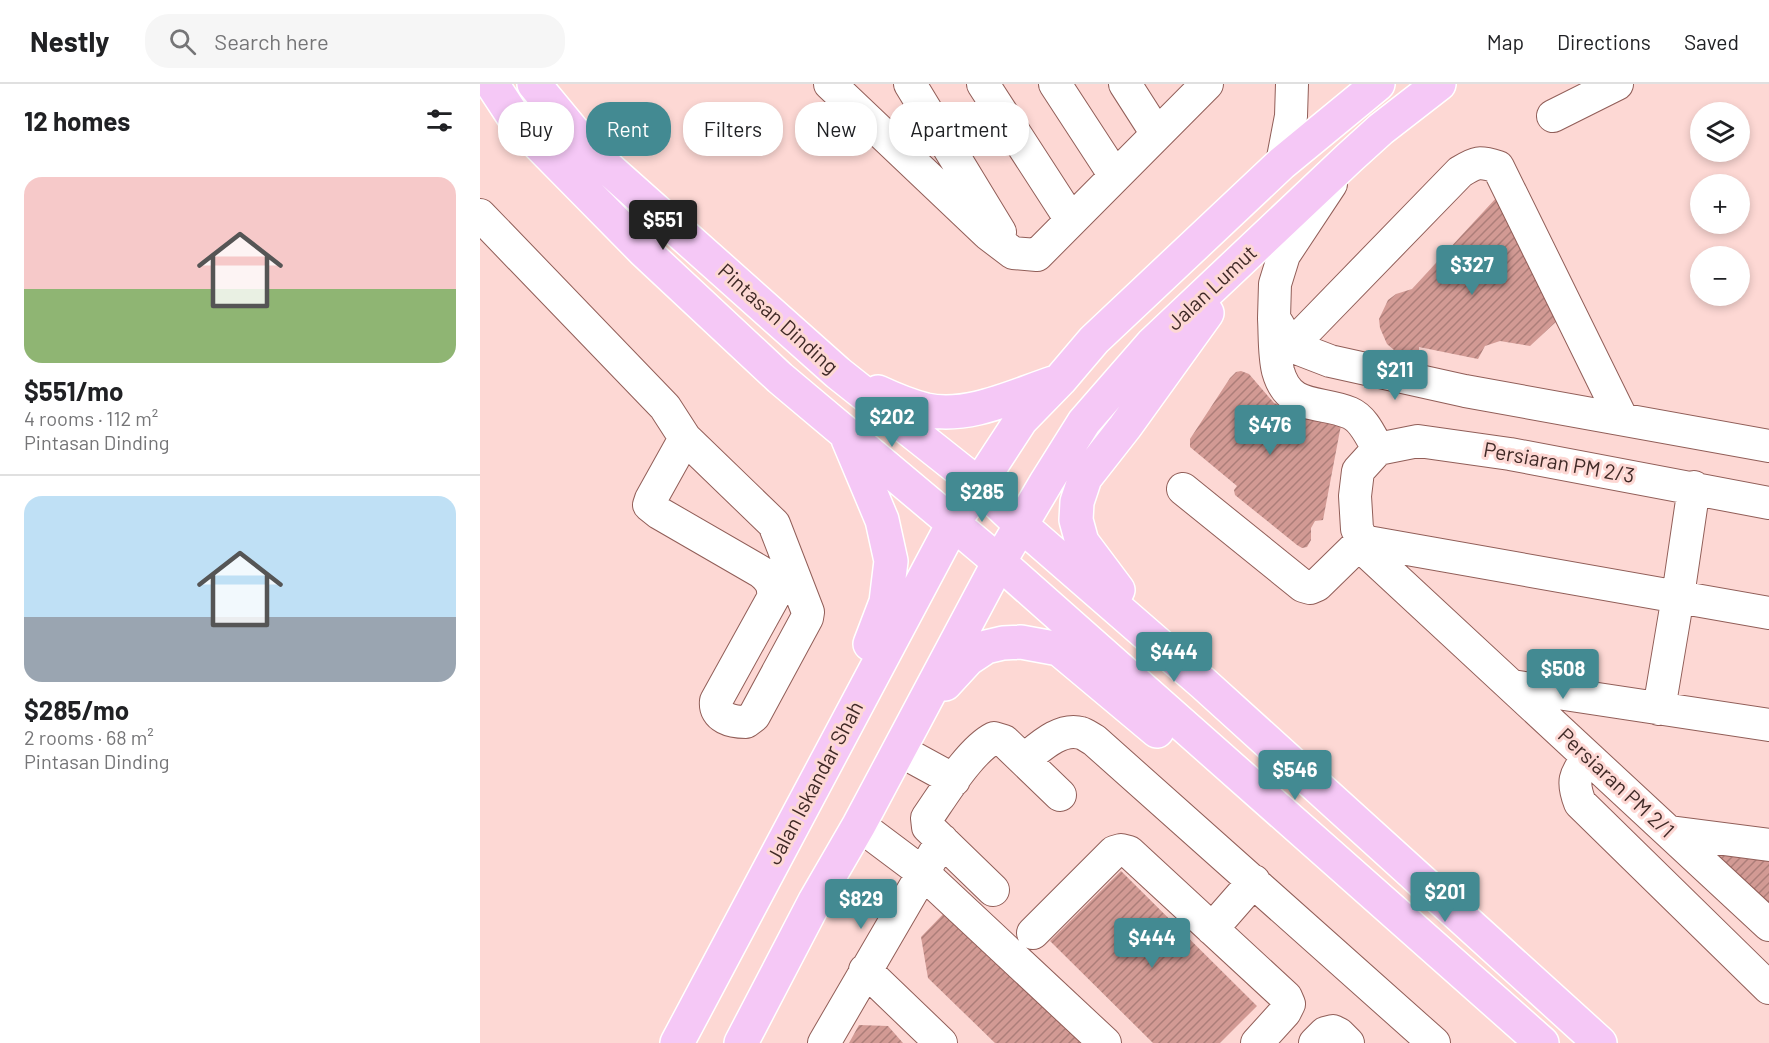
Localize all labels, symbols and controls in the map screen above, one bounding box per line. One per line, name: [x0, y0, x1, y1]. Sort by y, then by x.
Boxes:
search box: [145, 14, 565, 68]
text: Nestly: [30, 24, 109, 58]
icon: search: [166, 25, 199, 58]
text: Search here: [214, 28, 329, 54]
text: Map: [1487, 29, 1524, 54]
text: Directions: [1557, 29, 1651, 54]
text: Saved: [1684, 29, 1739, 54]
chip: Buy: [498, 102, 574, 156]
chip: Rent: [586, 102, 671, 156]
chip: Filters: [683, 102, 783, 156]
chip: New: [795, 102, 877, 156]
chip: Apartment: [889, 102, 1029, 156]
map controls: [1690, 102, 1750, 306]
button: layers: [1690, 102, 1750, 162]
icon: filters: [423, 104, 456, 137]
text: 12 homes: [24, 105, 130, 136]
button: +: [1690, 174, 1750, 234]
pin: $551: [627, 200, 699, 251]
text: $551: [643, 207, 683, 231]
icon: home: [186, 216, 294, 324]
street label: Jalan Lumut: [1161, 239, 1261, 335]
pin: $327: [1436, 245, 1508, 296]
button: −: [1690, 246, 1750, 306]
text: $327: [1450, 252, 1494, 276]
street label: Pintasan Dinding: [714, 258, 844, 378]
pin: $211: [1359, 350, 1431, 401]
text: $211: [1377, 357, 1413, 381]
text: $551/mo: [24, 375, 123, 406]
pin: $202: [856, 397, 928, 448]
text: $202: [869, 404, 915, 428]
pin: $476: [1234, 405, 1306, 456]
text: 4 rooms · 112 m²: [24, 406, 158, 430]
text: $476: [1249, 412, 1291, 436]
text: Pintasan Dinding: [24, 430, 169, 454]
street label: Persiaran PM 2/3: [1482, 436, 1637, 487]
pin: $285: [946, 472, 1018, 523]
text: $285: [960, 479, 1004, 503]
icon: home: [186, 535, 294, 643]
pin: $444: [1138, 632, 1210, 683]
text: $444: [1150, 639, 1198, 663]
pin: $508: [1527, 649, 1599, 700]
text: $508: [1541, 656, 1585, 680]
text: $285/mo: [24, 694, 129, 725]
street label: Jalan Iskandar Shah: [760, 696, 867, 868]
street label: Persiaran PM 2/1: [1554, 722, 1680, 842]
text: 2 rooms · 68 m²: [24, 725, 154, 749]
text: Pintasan Dinding: [24, 749, 169, 773]
pin: $546: [1259, 750, 1331, 801]
text: $546: [1272, 757, 1318, 781]
pin: $201: [1409, 872, 1481, 923]
pin: $829: [825, 879, 897, 930]
text: $201: [1425, 879, 1465, 903]
text: $829: [839, 886, 883, 910]
pin: $444: [1116, 918, 1188, 969]
text: $444: [1128, 925, 1176, 949]

